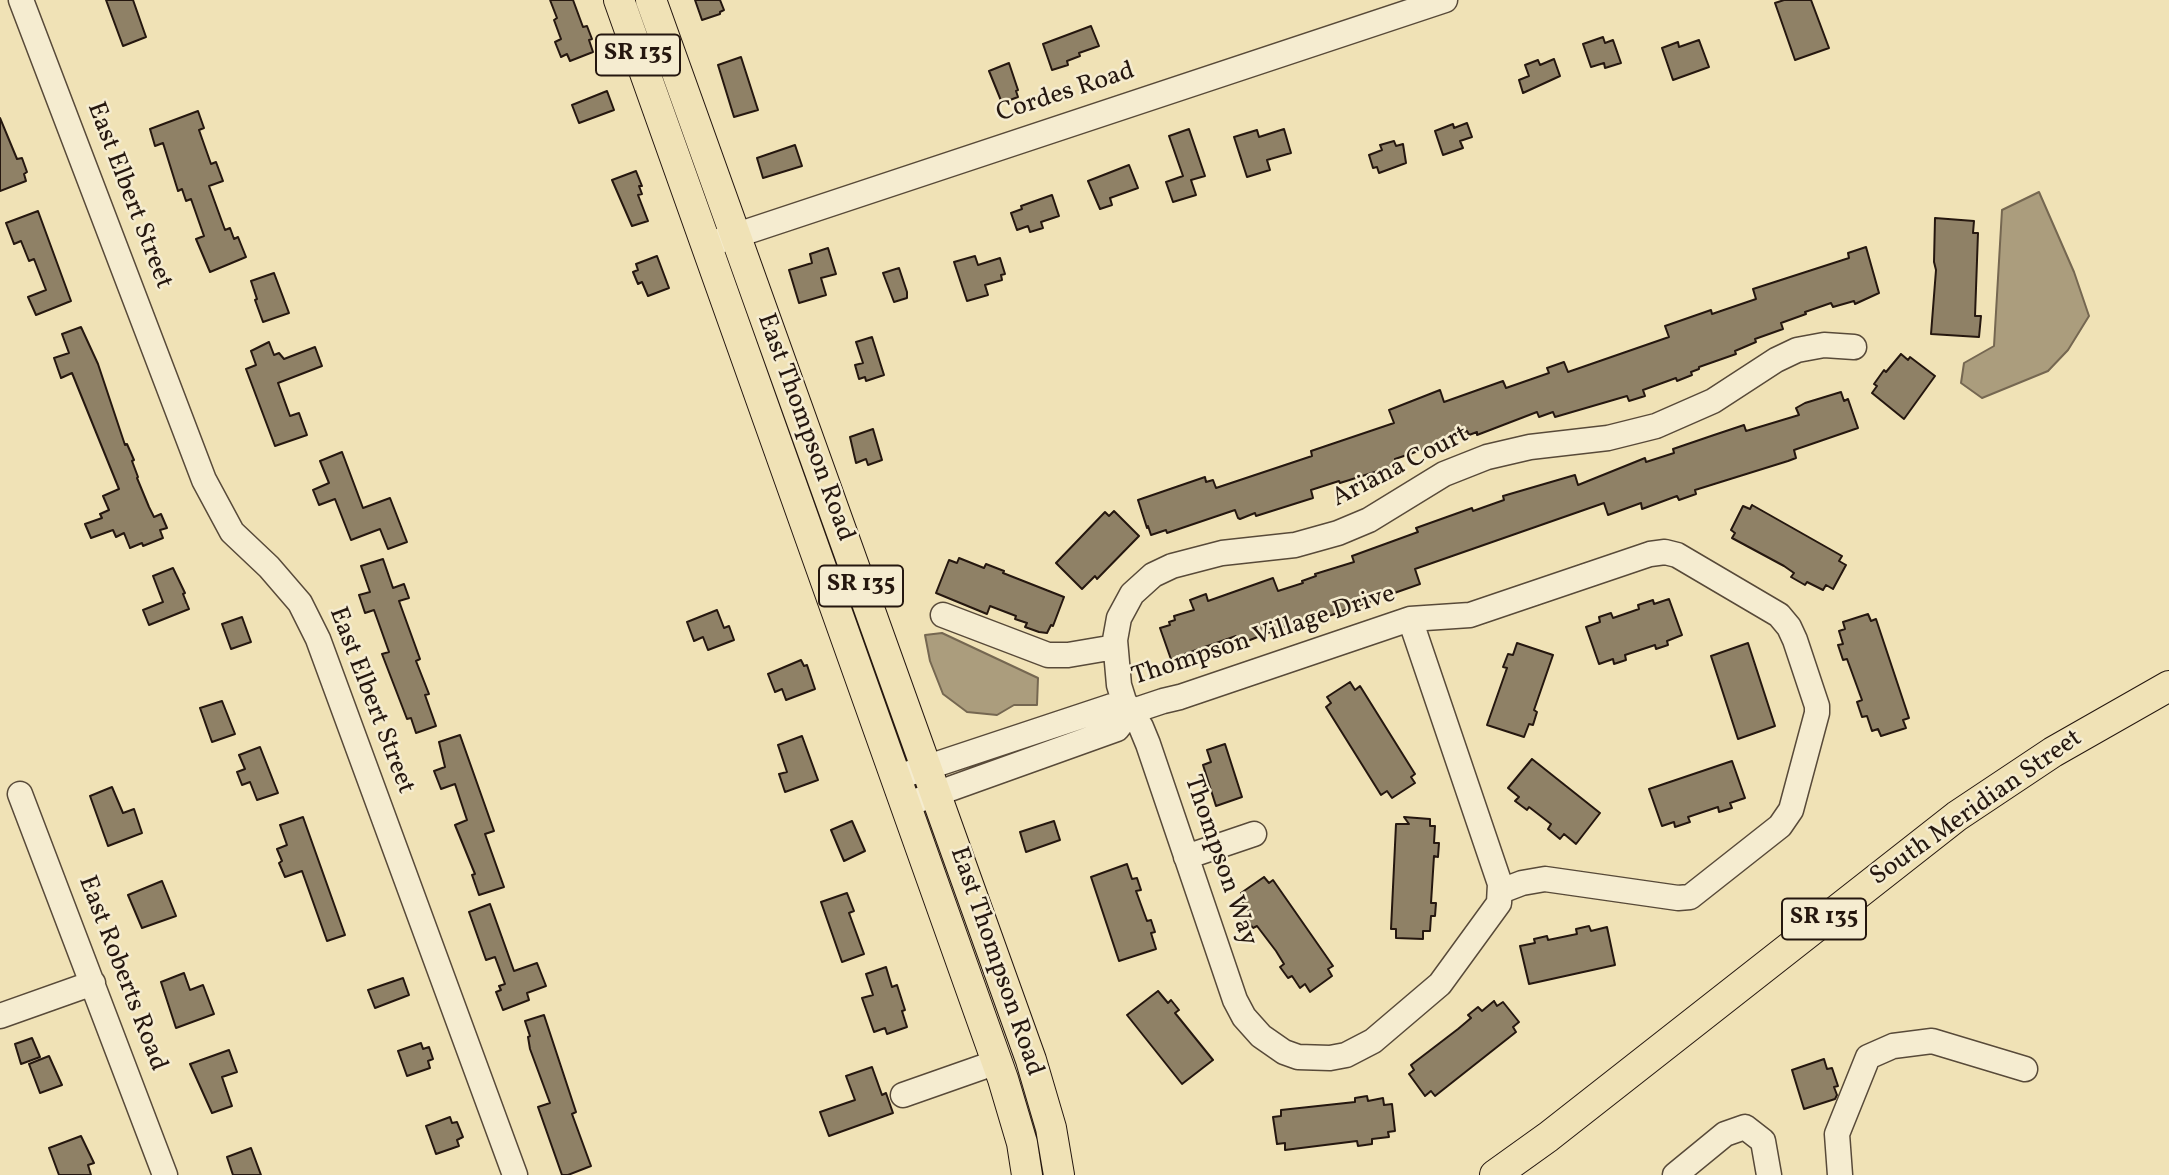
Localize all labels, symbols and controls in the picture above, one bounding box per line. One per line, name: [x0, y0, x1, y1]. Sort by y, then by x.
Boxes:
road number: SR 135: [596, 34, 680, 76]
street label: Cordes Road: [993, 57, 1139, 131]
street label: East Elbert Street: [78, 98, 178, 294]
street label: East Thompson Road: [748, 310, 860, 546]
street label: Ariana Court: [1327, 420, 1475, 516]
road number: SR 135: [819, 566, 903, 606]
street label: Thompson Village Drive: [1129, 580, 1399, 694]
street label: East Elbert Street: [320, 603, 420, 799]
street label: South Meridian Street: [1865, 724, 2089, 894]
street label: Thompson Way: [1175, 772, 1263, 950]
street label: East Thompson Road: [941, 843, 1049, 1081]
street label: East Roberts Road: [69, 872, 173, 1076]
road number: SR 135: [1782, 898, 1866, 939]

